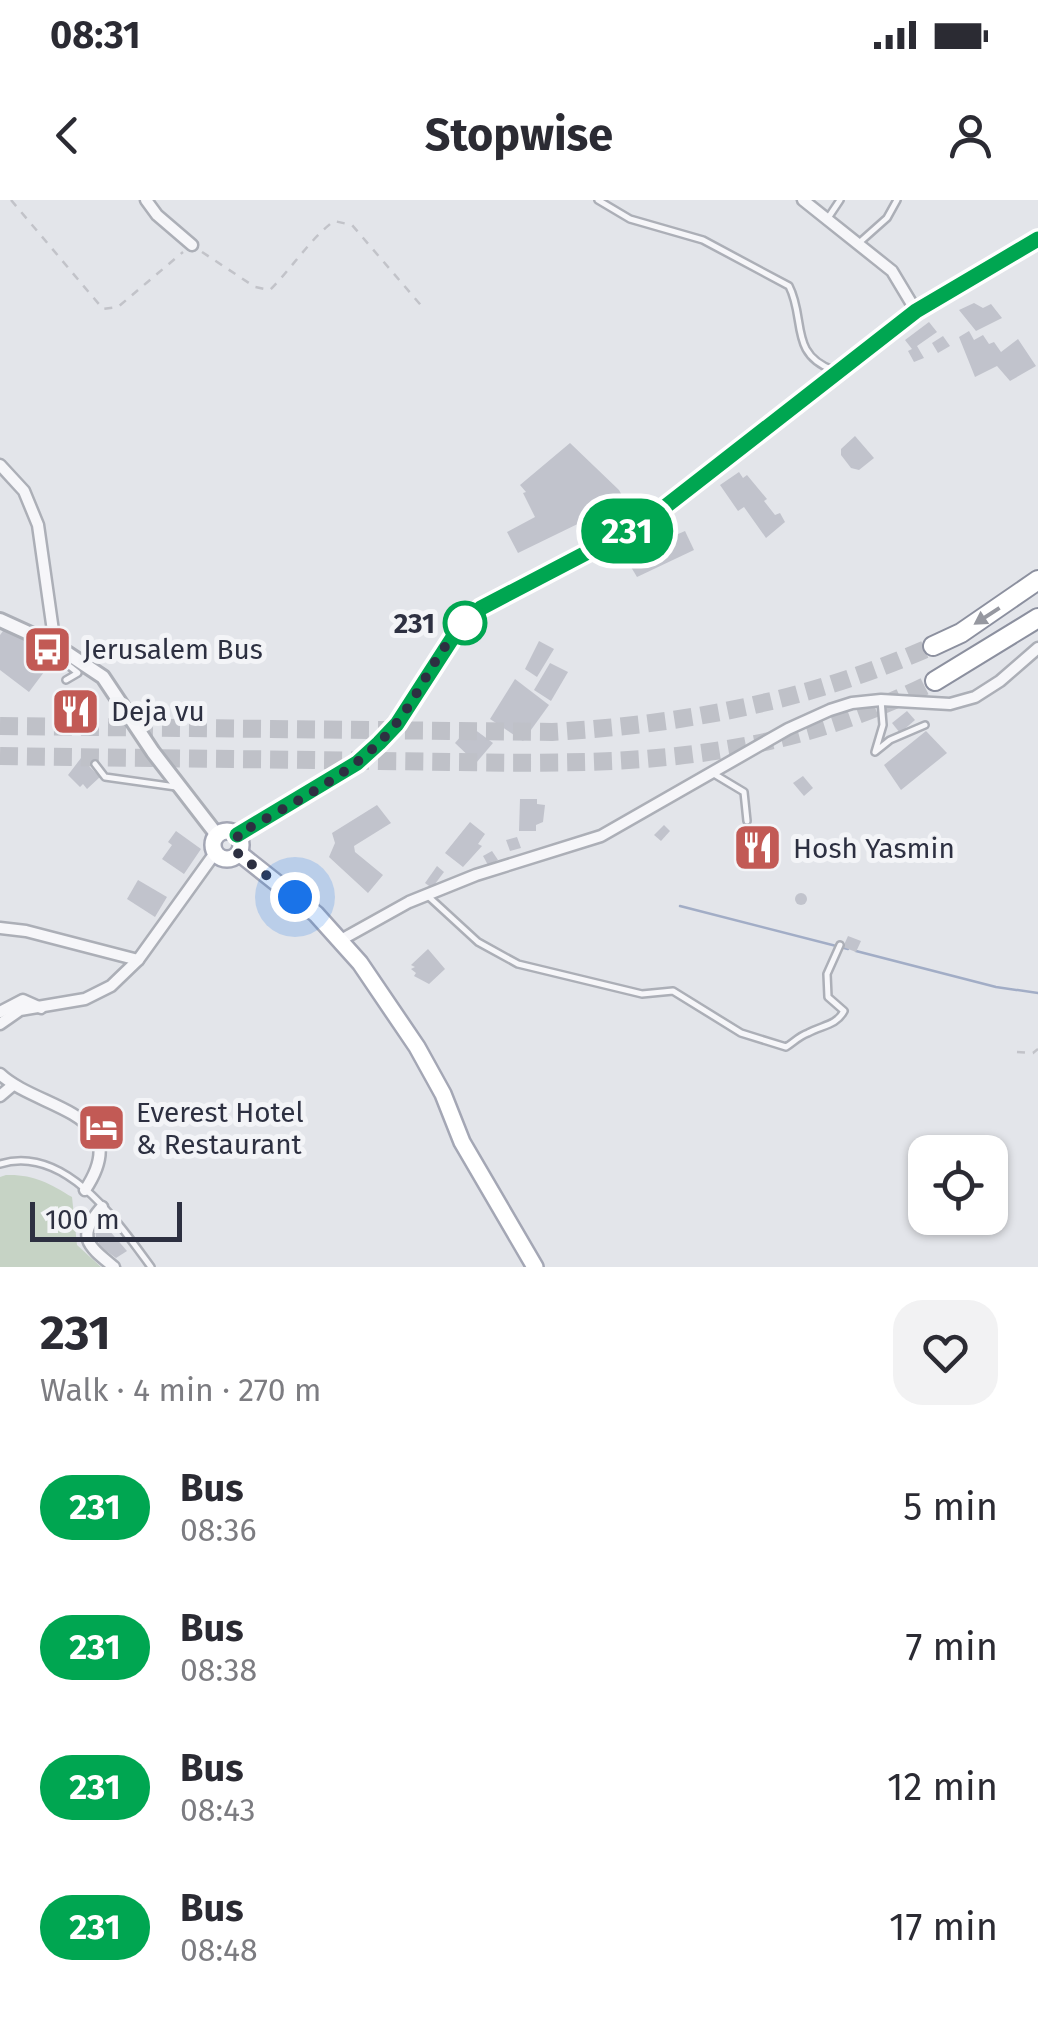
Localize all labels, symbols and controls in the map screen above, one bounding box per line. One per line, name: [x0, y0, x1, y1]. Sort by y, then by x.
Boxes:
text: 08:31: [50, 12, 141, 58]
icon: back: [40, 108, 95, 163]
text: Stopwise: [425, 108, 613, 162]
icon: person: [943, 108, 998, 163]
line badge: 231: [570, 498, 684, 564]
text: 231: [601, 510, 653, 552]
marker: 231: [444, 602, 486, 644]
one-way arrow: [973, 606, 1001, 624]
place label: 231: [394, 607, 435, 640]
bus stop icon: Jerusalem Bus: [22, 623, 74, 675]
place label: Jerusalem Bus: [83, 633, 263, 666]
restaurant icon: Deja vu: [50, 685, 102, 737]
place label: Deja vu: [111, 695, 205, 728]
restaurant icon: Hosh Yasmin: [732, 822, 784, 874]
place label: Hosh Yasmin: [793, 832, 955, 865]
your location: [270, 872, 320, 922]
place label: Everest Hotel & Restaurant: [136, 1096, 304, 1161]
hotel icon: Everest Hotel & Restaurant: [75, 1102, 127, 1154]
map controls: [908, 1135, 1008, 1235]
button: locate: [908, 1135, 1008, 1235]
scale bar: [30, 1197, 182, 1242]
text: 100 m: [45, 1203, 120, 1236]
button: heart: [893, 1300, 998, 1405]
text: 231: [40, 1304, 111, 1362]
text: Walk · 4 min · 270 m: [40, 1371, 321, 1409]
text: Bus: [180, 1465, 244, 1511]
text: 5 min: [903, 1484, 998, 1530]
text: 231: [69, 1486, 121, 1528]
text: 08:36: [180, 1511, 256, 1549]
text: Bus: [180, 1605, 244, 1651]
text: 7 min: [906, 1624, 998, 1670]
text: 231: [69, 1626, 121, 1668]
text: 08:38: [180, 1651, 257, 1689]
text: Bus: [180, 1745, 244, 1791]
text: 12 min: [887, 1764, 998, 1810]
text: 231: [69, 1766, 121, 1808]
text: 08:43: [180, 1791, 255, 1829]
text: Bus: [180, 1885, 244, 1931]
text: 17 min: [889, 1904, 998, 1950]
text: 231: [69, 1906, 121, 1948]
text: 08:48: [180, 1931, 258, 1969]

